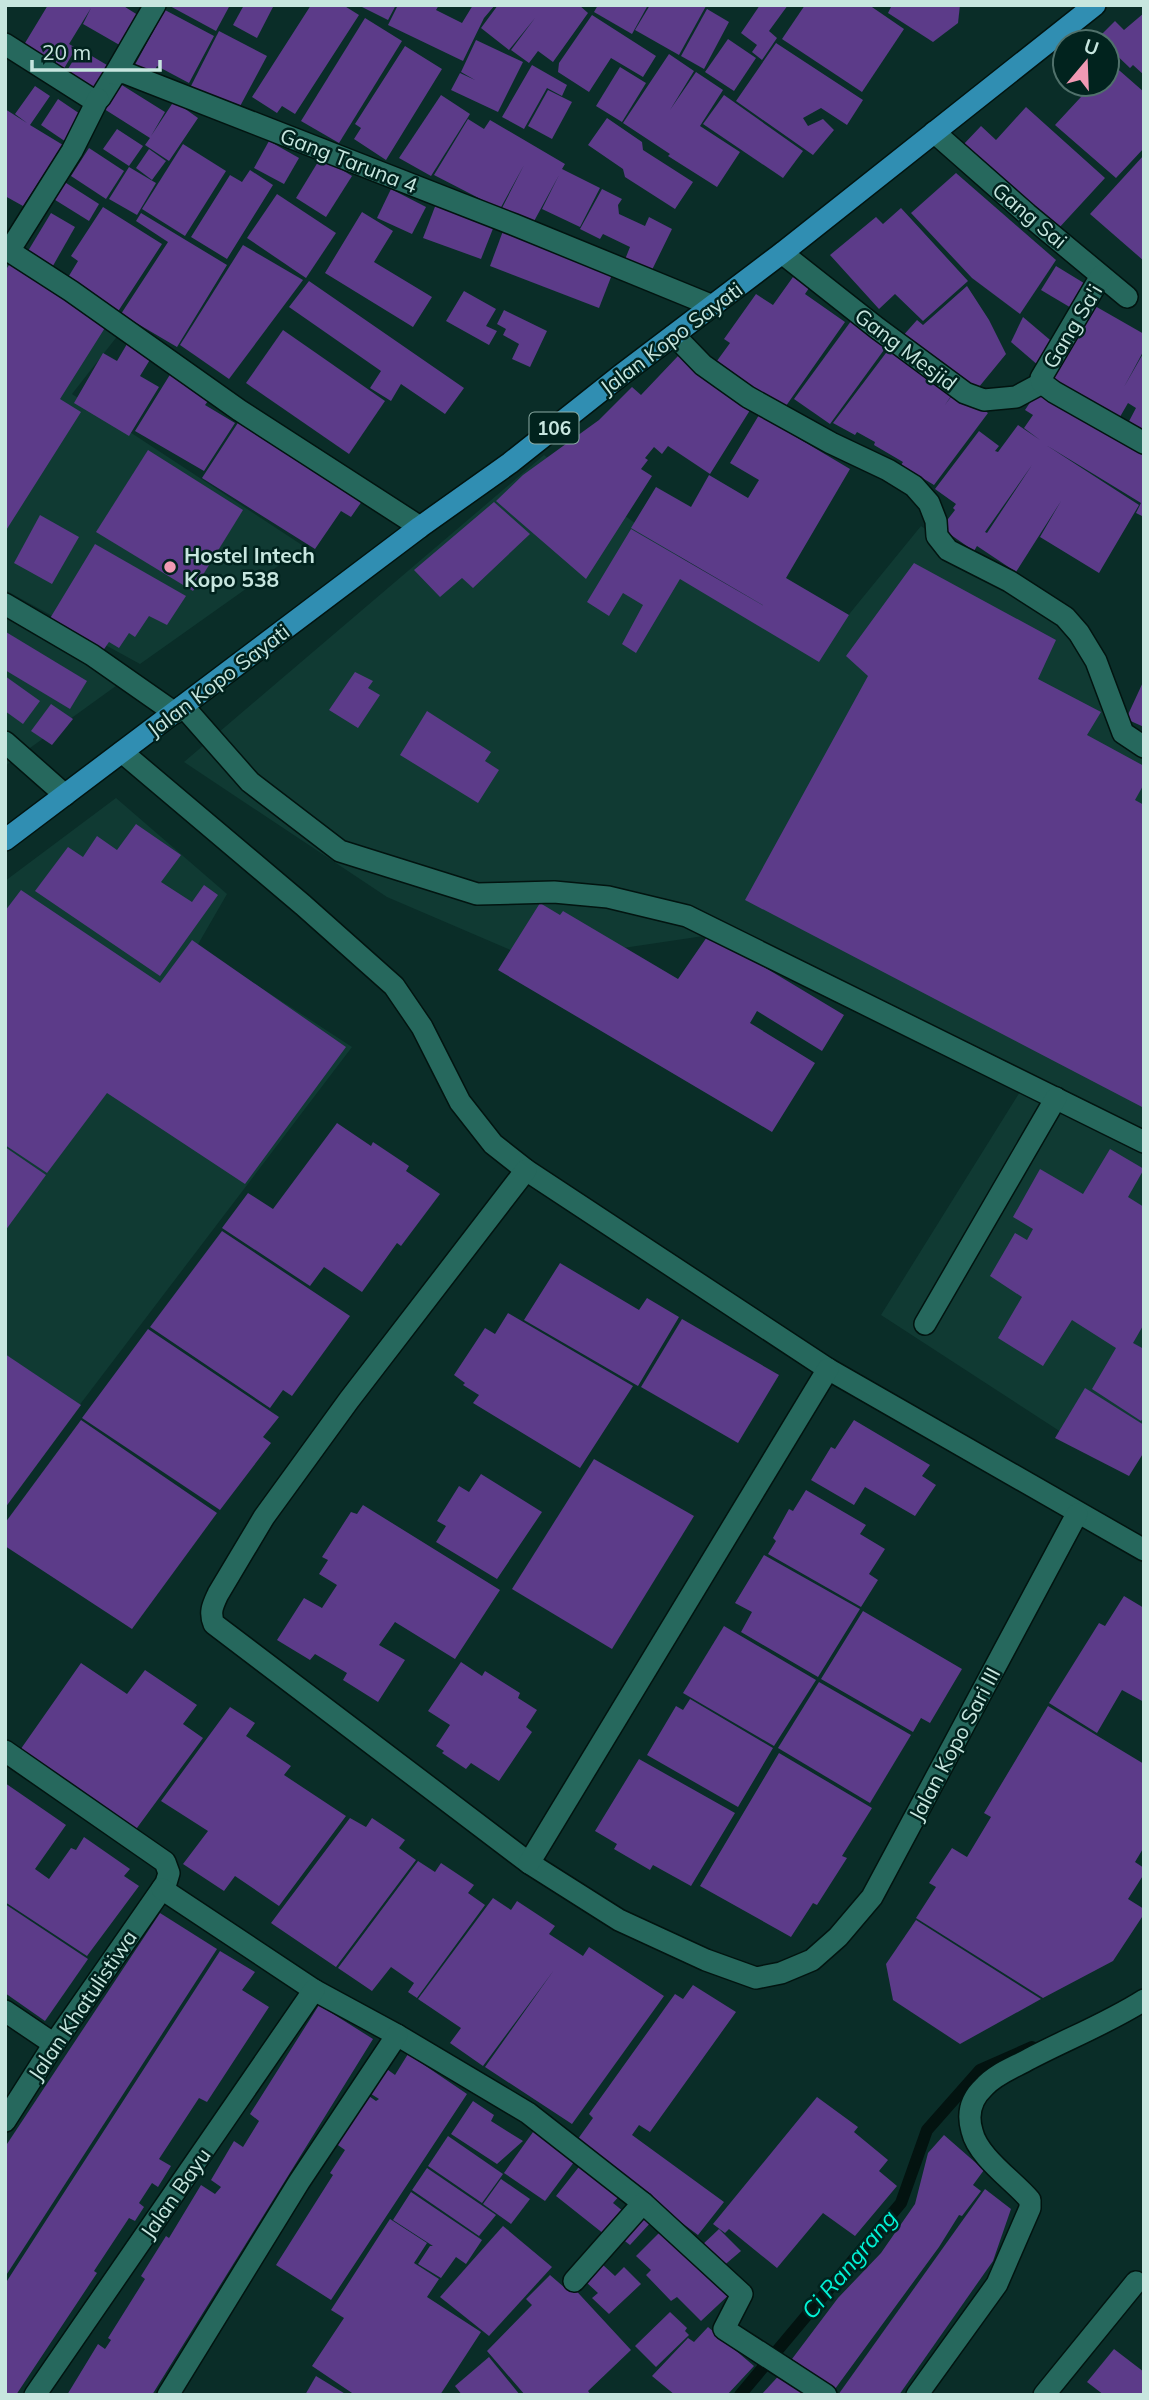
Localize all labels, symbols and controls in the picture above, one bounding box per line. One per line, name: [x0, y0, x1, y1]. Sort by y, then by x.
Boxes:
scale bar: [32, 28, 159, 72]
north arrow: [1051, 28, 1121, 98]
text: U: [1081, 33, 1102, 61]
text: 20 m: [42, 39, 91, 65]
street label: Gang Taruna 4: [277, 122, 422, 198]
street label: Gang Sai: [988, 176, 1072, 254]
street label: Jalan Kopo Sayati: [595, 276, 747, 400]
street label: Gang Sa'i: [1037, 279, 1107, 373]
street label: Gang Mesjid: [850, 302, 962, 396]
road number: 106: [530, 412, 578, 444]
place label: Hostel Intech Kopo 538: [184, 542, 315, 592]
marker: Hostel Intech Kopo 538: [162, 559, 178, 575]
street label: Jalan Kopo Sayati: [142, 618, 294, 742]
street label: Jalan Kopo Sari III: [903, 1663, 1005, 1825]
street label: Jalan Khatulistiwa: [22, 1925, 142, 2085]
street label: Jalan Bayu: [134, 2143, 216, 2243]
water label: Ci Rangrang: [795, 2203, 903, 2325]

